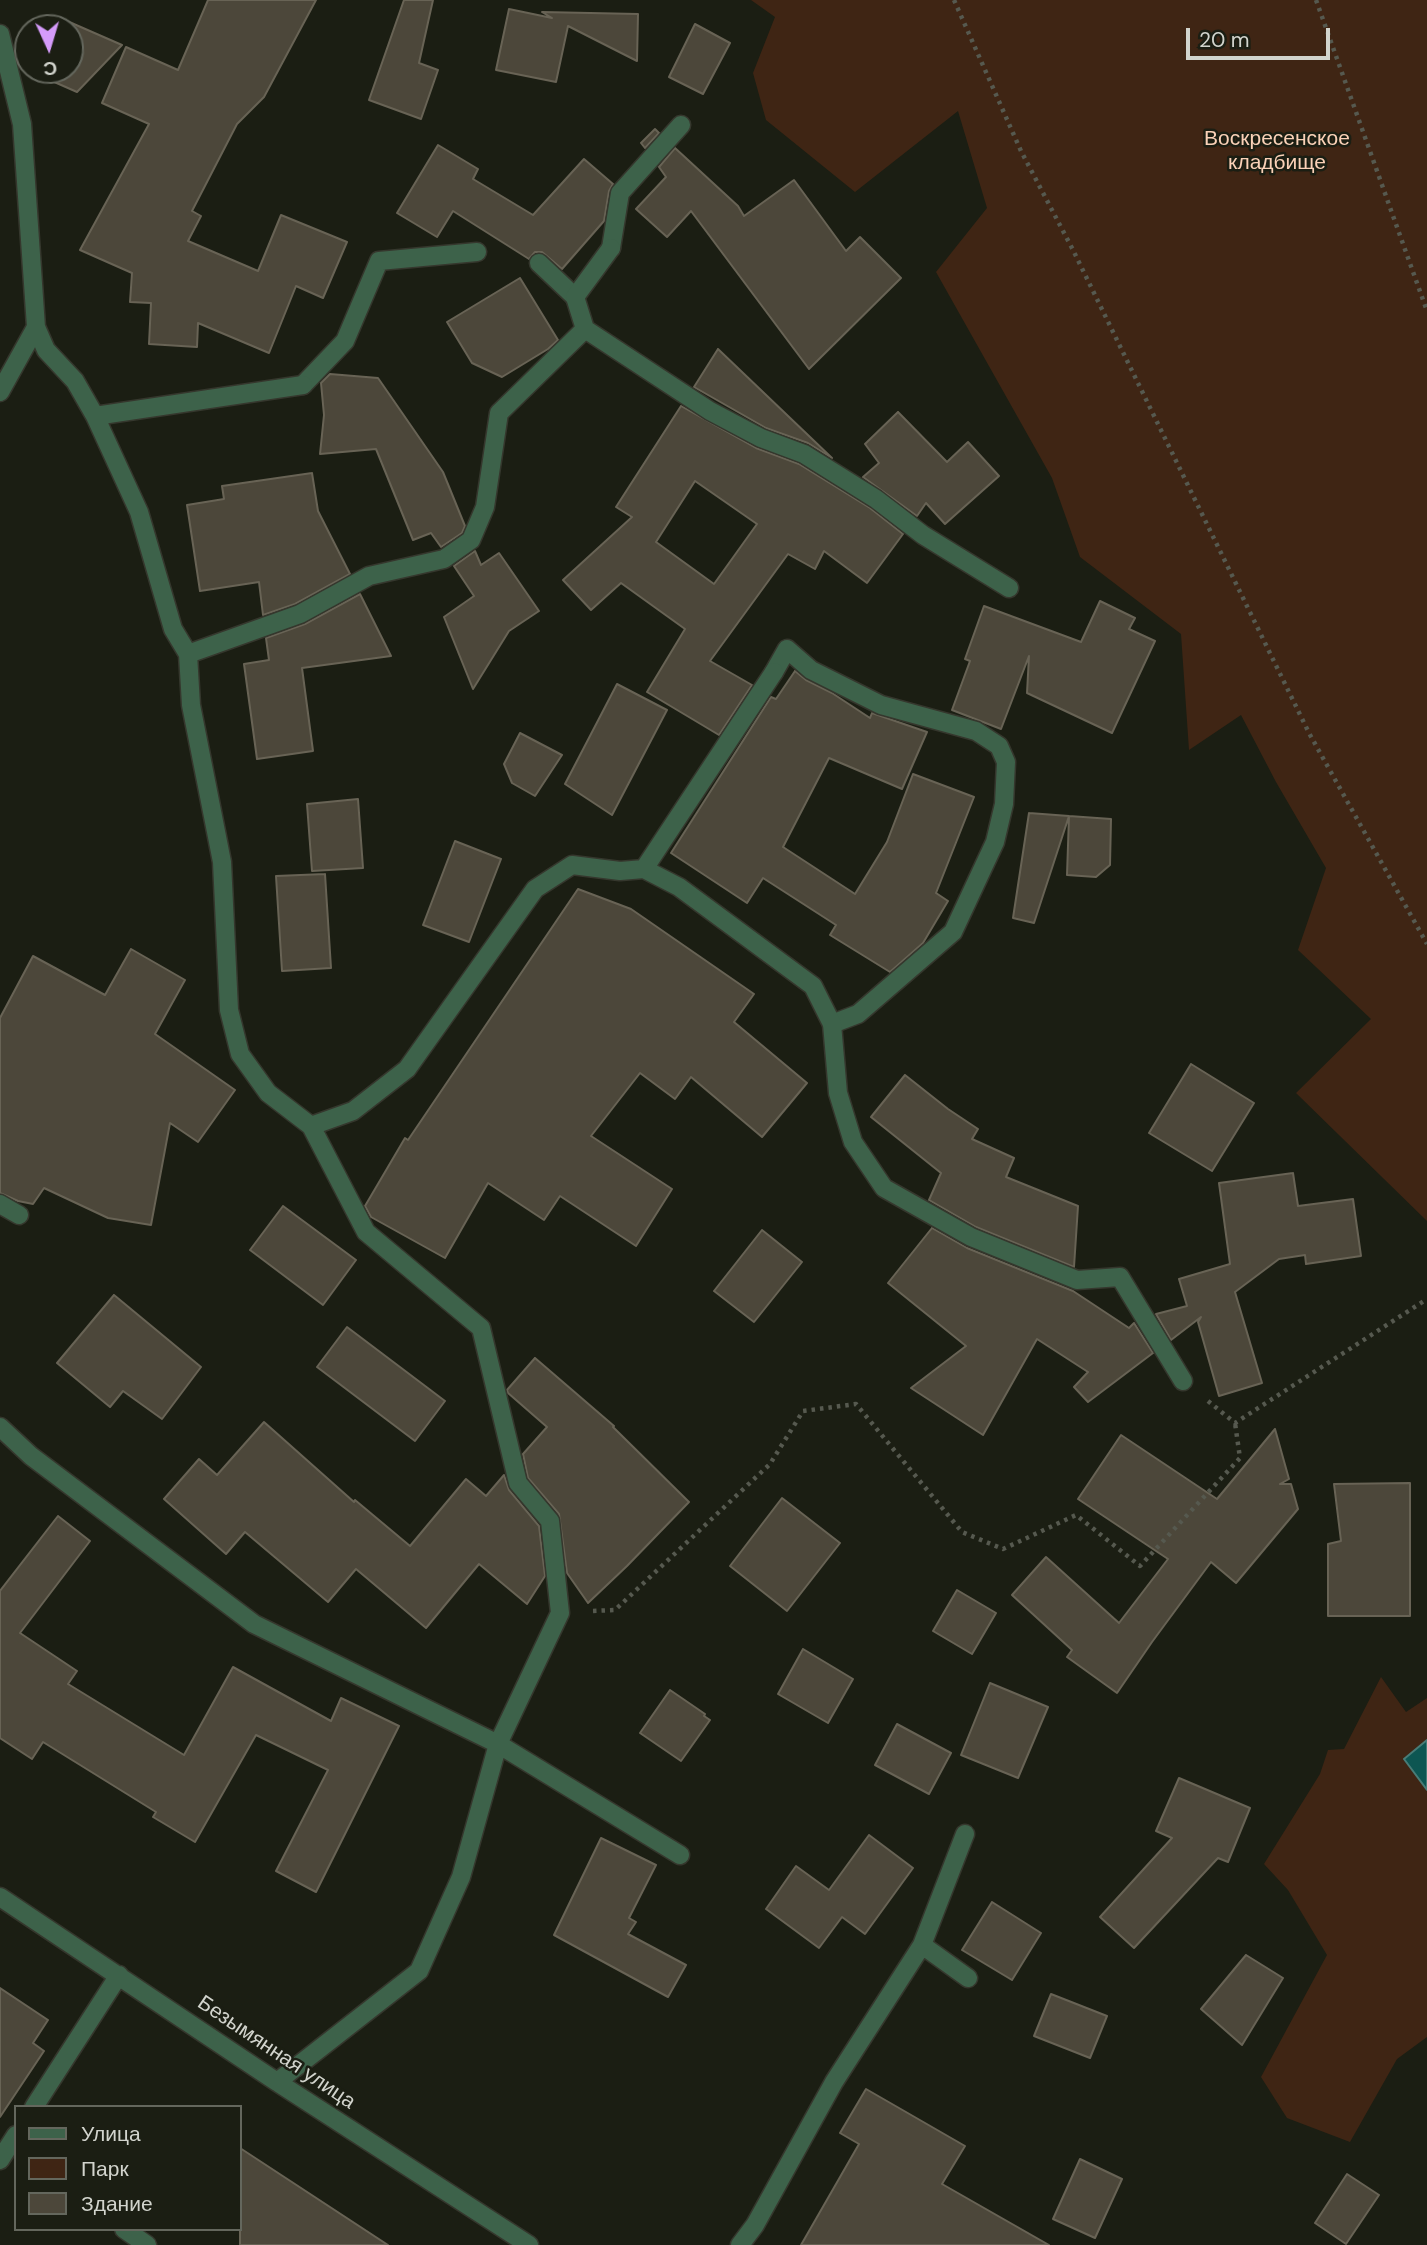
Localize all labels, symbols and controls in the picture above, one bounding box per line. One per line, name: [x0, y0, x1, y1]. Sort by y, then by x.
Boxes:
north arrow: [14, 14, 84, 84]
scale bar: [1189, 14, 1332, 58]
text: 20 m: [1199, 26, 1250, 54]
text: С: [43, 56, 58, 81]
park label: Воскресенское кладбище: [1204, 126, 1350, 176]
street label: Безымянная улица: [192, 1991, 360, 2115]
legend: [14, 2105, 242, 2231]
text: Улица: [81, 2120, 141, 2148]
text: Парк: [81, 2155, 129, 2183]
text: Здание: [81, 2190, 153, 2218]

